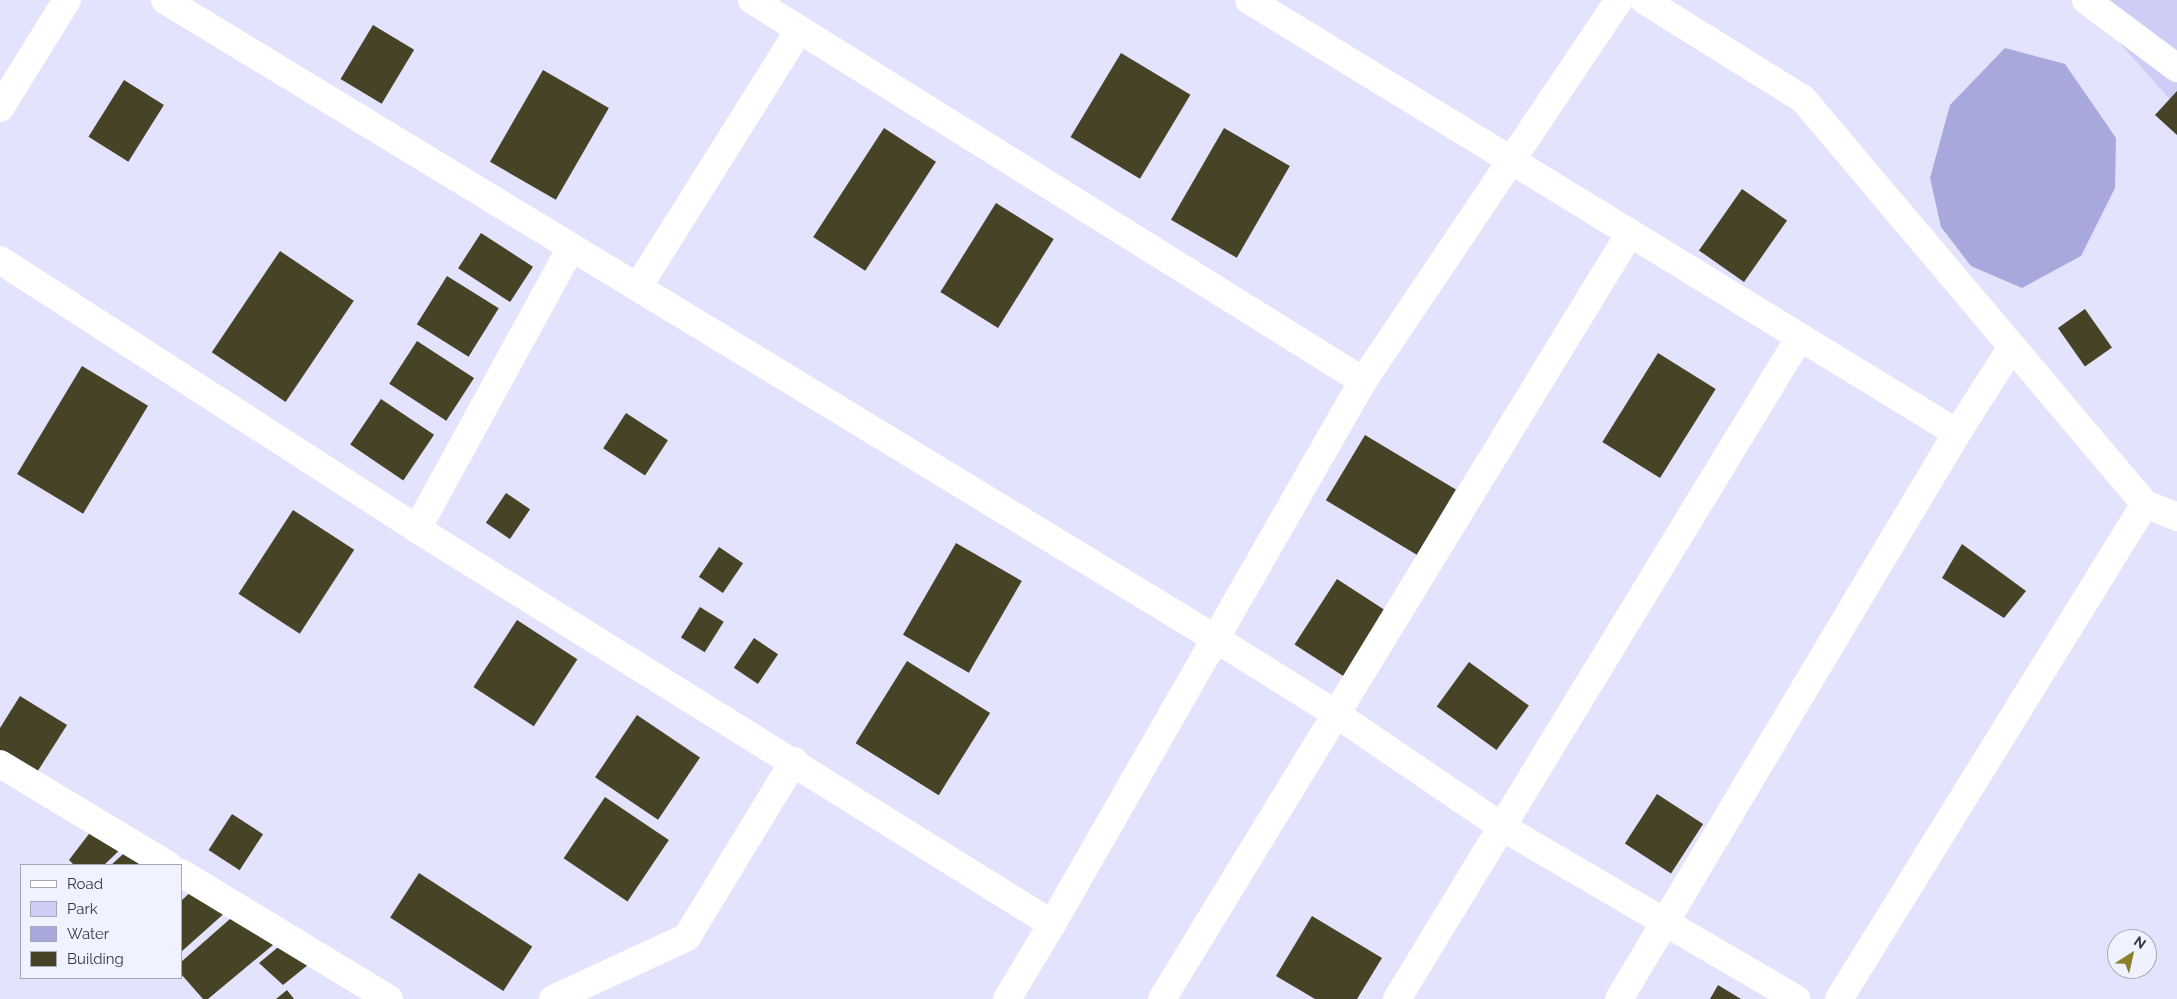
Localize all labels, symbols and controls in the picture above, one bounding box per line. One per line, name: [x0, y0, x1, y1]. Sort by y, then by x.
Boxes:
legend: [20, 864, 182, 979]
text: Road: [67, 875, 103, 893]
text: Park: [67, 900, 98, 918]
text: Water: [67, 925, 109, 943]
north arrow: [2107, 929, 2157, 979]
text: N: [2131, 933, 2149, 952]
text: Building: [67, 950, 124, 968]

